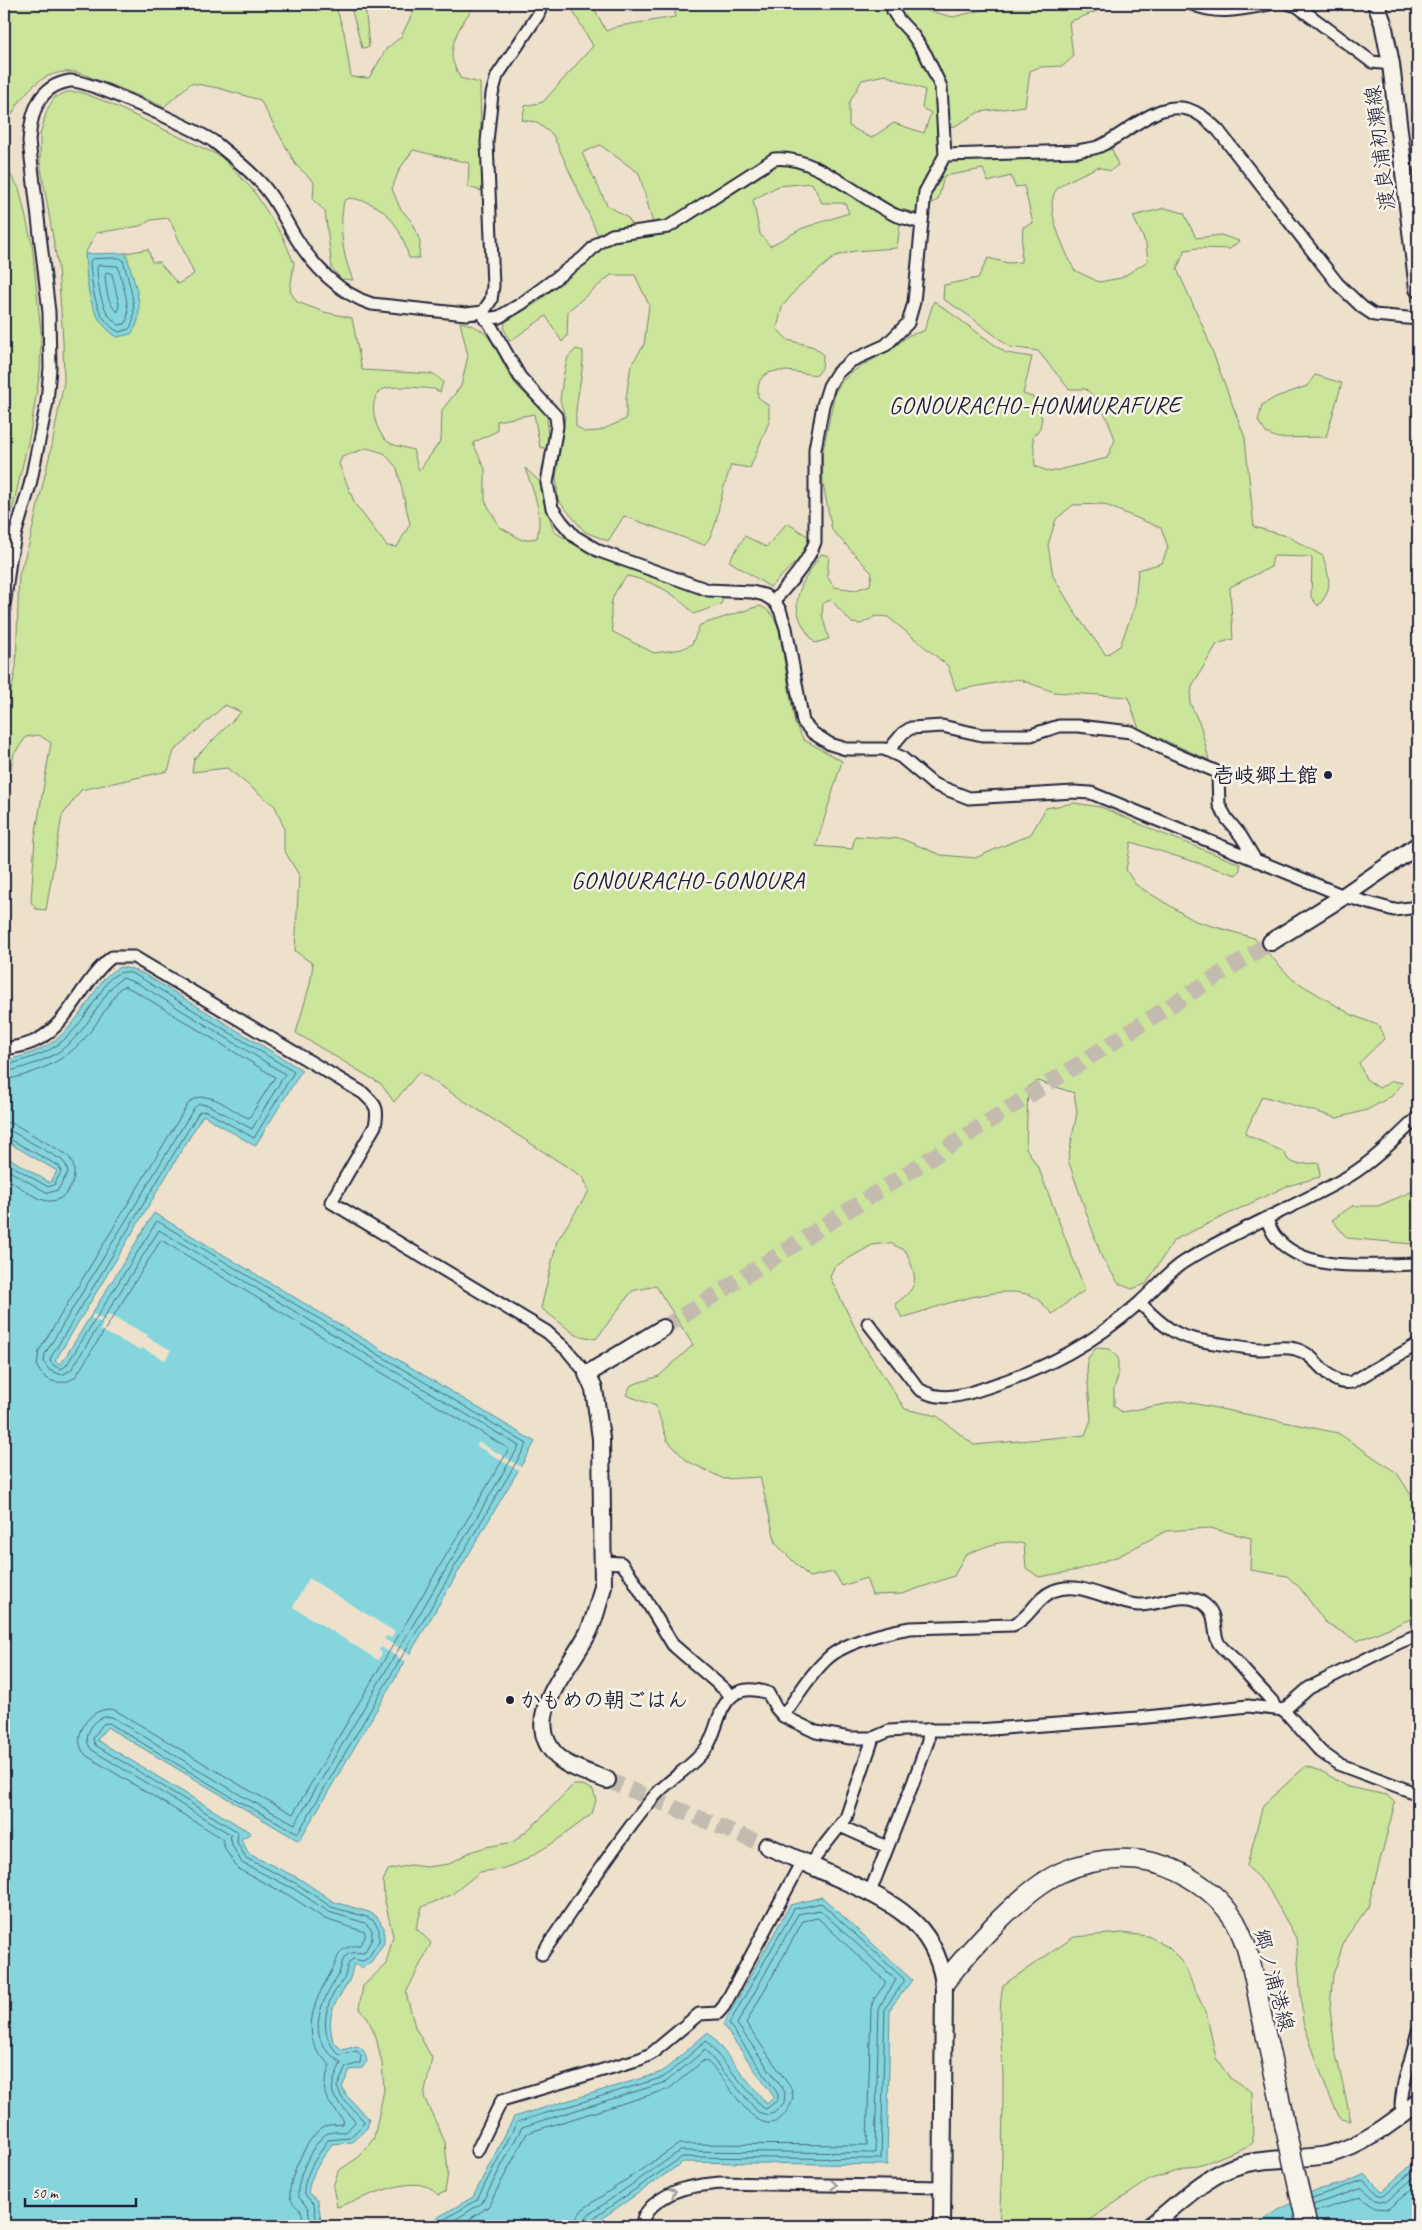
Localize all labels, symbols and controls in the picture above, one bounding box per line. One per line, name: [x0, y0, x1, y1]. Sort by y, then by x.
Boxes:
street label: 渡良浦初瀬線: [1359, 84, 1401, 212]
district label: GONOURACHO-HONMURAFURE: [889, 390, 1184, 420]
place label: 壱岐郷土館: [1213, 762, 1318, 788]
marker: 壱岐郷土館: [1322, 769, 1334, 781]
district label: GONOURACHO-GONOURA: [571, 865, 805, 895]
place label: かもめの朝ごはん: [520, 1687, 688, 1713]
marker: かもめの朝ごはん: [504, 1694, 516, 1706]
street label: 郷ノ浦港線: [1248, 1926, 1300, 2034]
scale bar: [25, 2175, 136, 2207]
one-way arrow: [830, 2180, 838, 2190]
text: 50 m: [32, 2184, 59, 2203]
one-way arrow: [668, 2188, 677, 2198]

